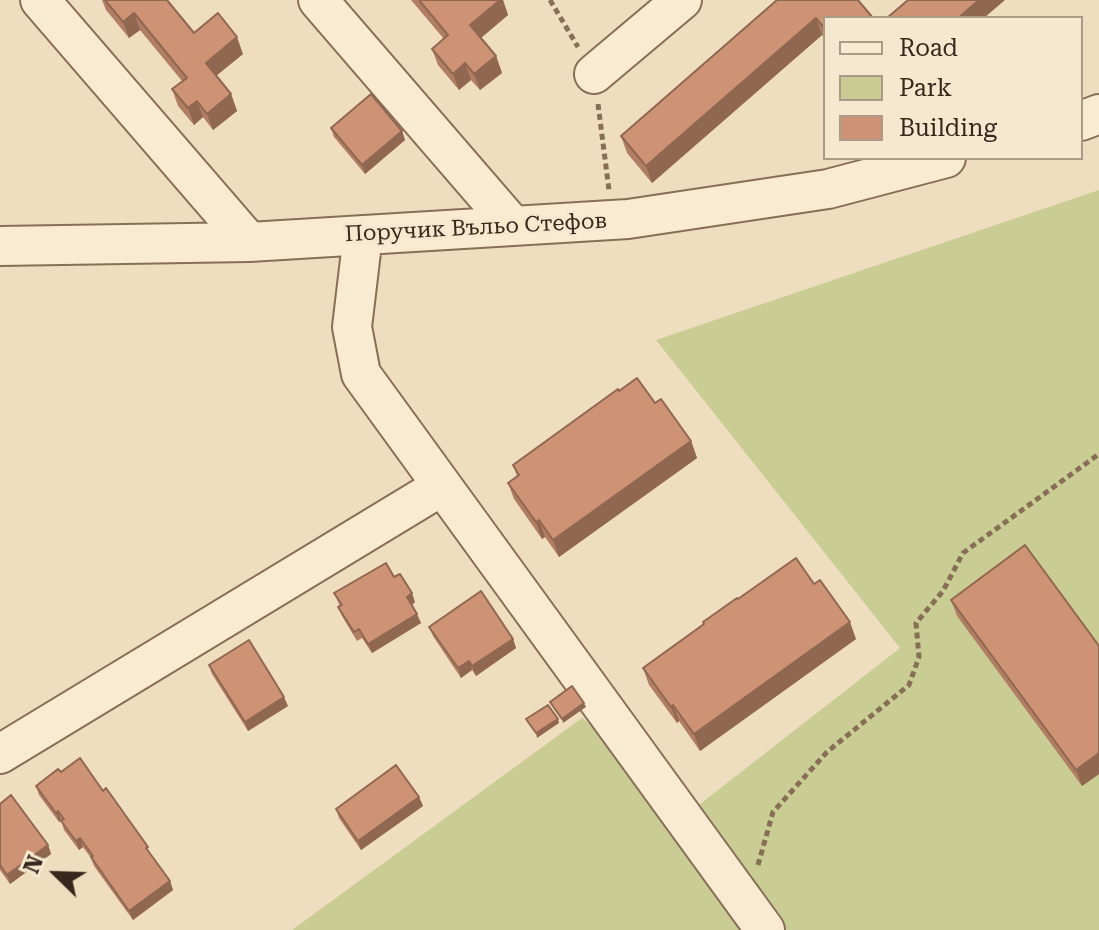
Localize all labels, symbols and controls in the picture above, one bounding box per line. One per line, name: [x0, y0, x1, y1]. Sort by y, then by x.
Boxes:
legend: [823, 16, 1083, 160]
text: Road: [899, 34, 958, 62]
text: Park: [899, 74, 952, 102]
text: Building: [899, 114, 997, 142]
street label: Поручик Въльо Стефов: [344, 208, 608, 248]
north arrow: [16, 834, 96, 914]
text: N: [19, 852, 48, 877]

